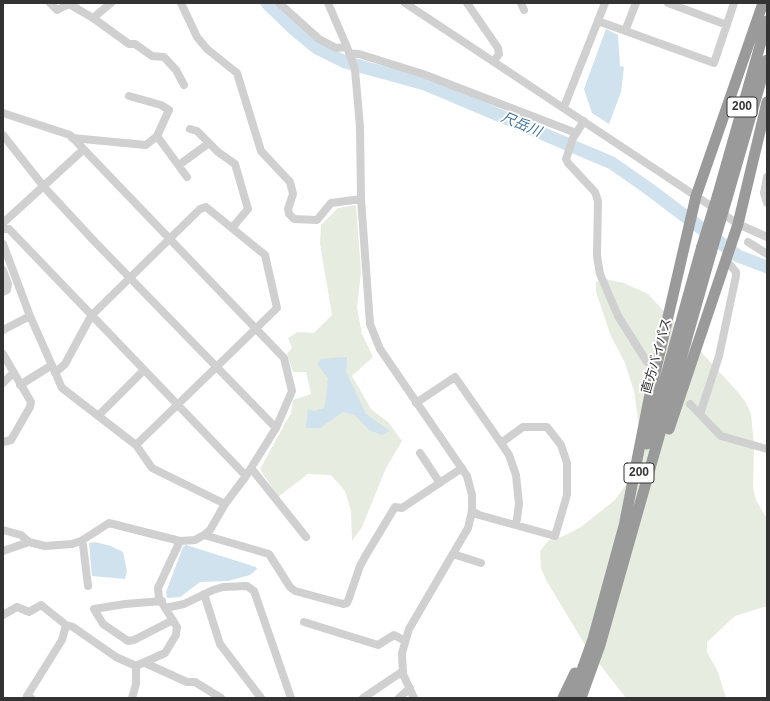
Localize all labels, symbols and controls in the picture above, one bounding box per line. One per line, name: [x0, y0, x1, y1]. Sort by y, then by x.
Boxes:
road number: 200: [727, 97, 757, 117]
water label: 尺岳川: [498, 109, 544, 141]
street label: 直方バイパス: [639, 316, 675, 396]
road number: 200: [624, 463, 654, 483]

